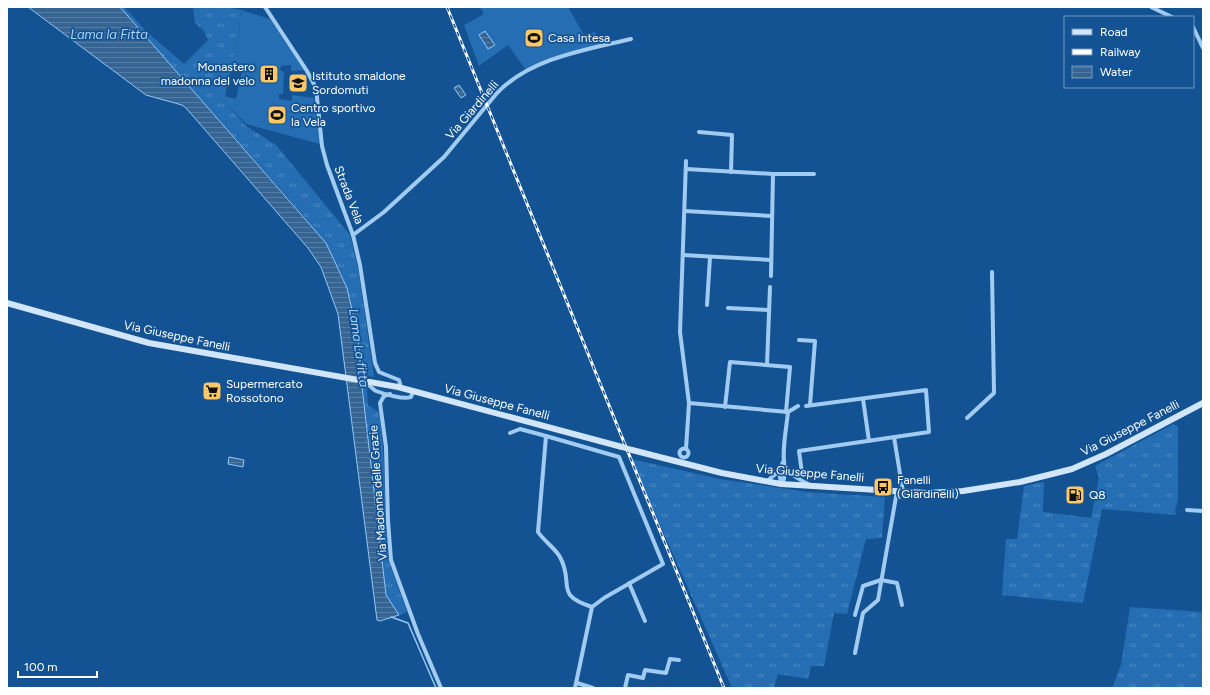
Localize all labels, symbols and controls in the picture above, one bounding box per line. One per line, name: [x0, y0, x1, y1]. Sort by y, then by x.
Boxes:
legend: [1064, 16, 1194, 88]
text: Road: [1100, 25, 1128, 39]
water label: Lama la Fitta: [70, 27, 148, 42]
sports icon: Casa Intesa: [523, 27, 545, 49]
place label: Casa Intesa: [548, 31, 610, 45]
text: Railway: [1100, 45, 1141, 59]
place label: Monastero madonna del velo: [161, 60, 255, 88]
building icon: Monastero madonna del velo: [258, 63, 280, 85]
text: Water: [1100, 65, 1132, 79]
place label: Istituto smaldone Sordomuti: [312, 69, 406, 97]
school or university icon: Istituto smaldone Sordomuti: [287, 72, 309, 94]
street label: Via Giardinelli: [443, 78, 501, 142]
place label: Centro sportivo la Vela: [291, 101, 376, 129]
sports icon: Centro sportivo la Vela: [266, 104, 288, 126]
street label: Strada Vela: [331, 164, 367, 226]
water label: Lama La fitta: [346, 308, 372, 389]
street label: Via Giuseppe Fanelli: [122, 318, 232, 354]
place label: Supermercato Rossotono: [226, 377, 303, 405]
supermarket icon: Supermercato Rossotono: [201, 380, 223, 402]
street label: Via Giuseppe Fanelli: [443, 381, 551, 423]
street label: Via Giuseppe Fanelli: [1078, 397, 1182, 459]
street label: Via Madonna delle Grazie: [366, 424, 390, 561]
street label: Via Giuseppe Fanelli: [755, 461, 865, 485]
place label: Fanelli (Giardinelli): [897, 473, 959, 501]
bus stop icon: Fanelli (Giardinelli): [872, 476, 894, 498]
fuel station icon: Q8: [1064, 484, 1086, 506]
place label: Q8: [1089, 488, 1106, 502]
scale bar: [18, 653, 97, 679]
text: 100 m: [24, 660, 58, 674]

